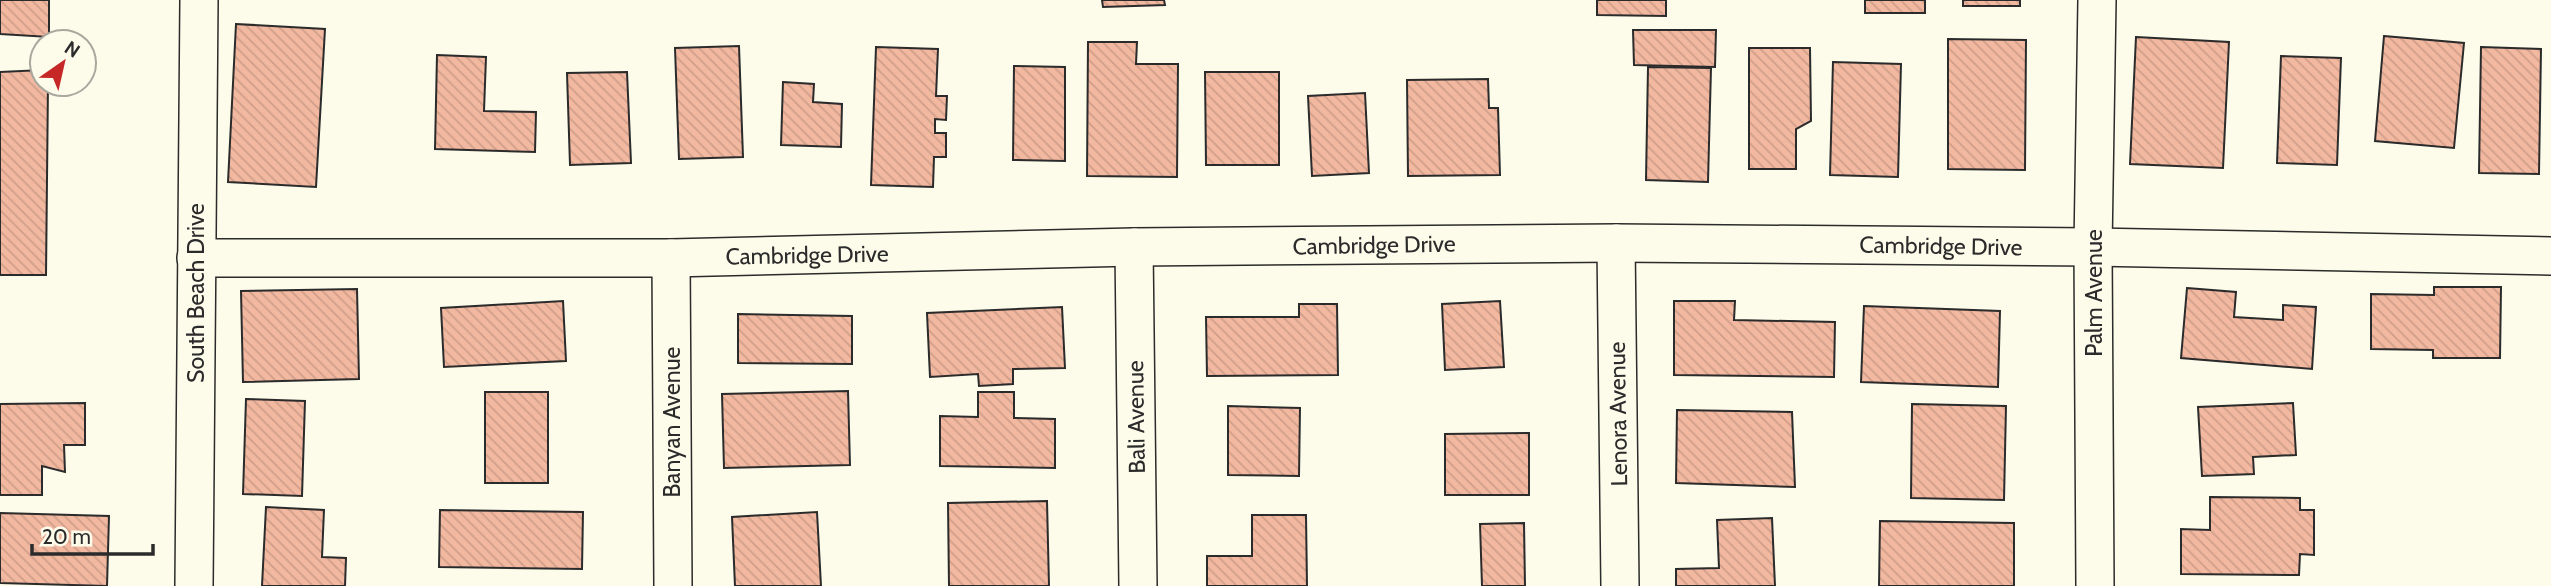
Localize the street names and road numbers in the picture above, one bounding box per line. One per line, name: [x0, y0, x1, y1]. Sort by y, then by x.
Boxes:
street label: South Beach Drive: [182, 203, 210, 383]
street label: Palm Avenue: [2080, 229, 2108, 357]
street label: Cambridge Drive: [1292, 230, 1456, 260]
street label: Cambridge Drive: [1859, 231, 2023, 261]
street label: Cambridge Drive: [725, 240, 889, 270]
street label: Lenora Avenue: [1603, 341, 1633, 487]
street label: Banyan Avenue: [658, 346, 686, 497]
street label: Bali Avenue: [1121, 360, 1151, 474]

